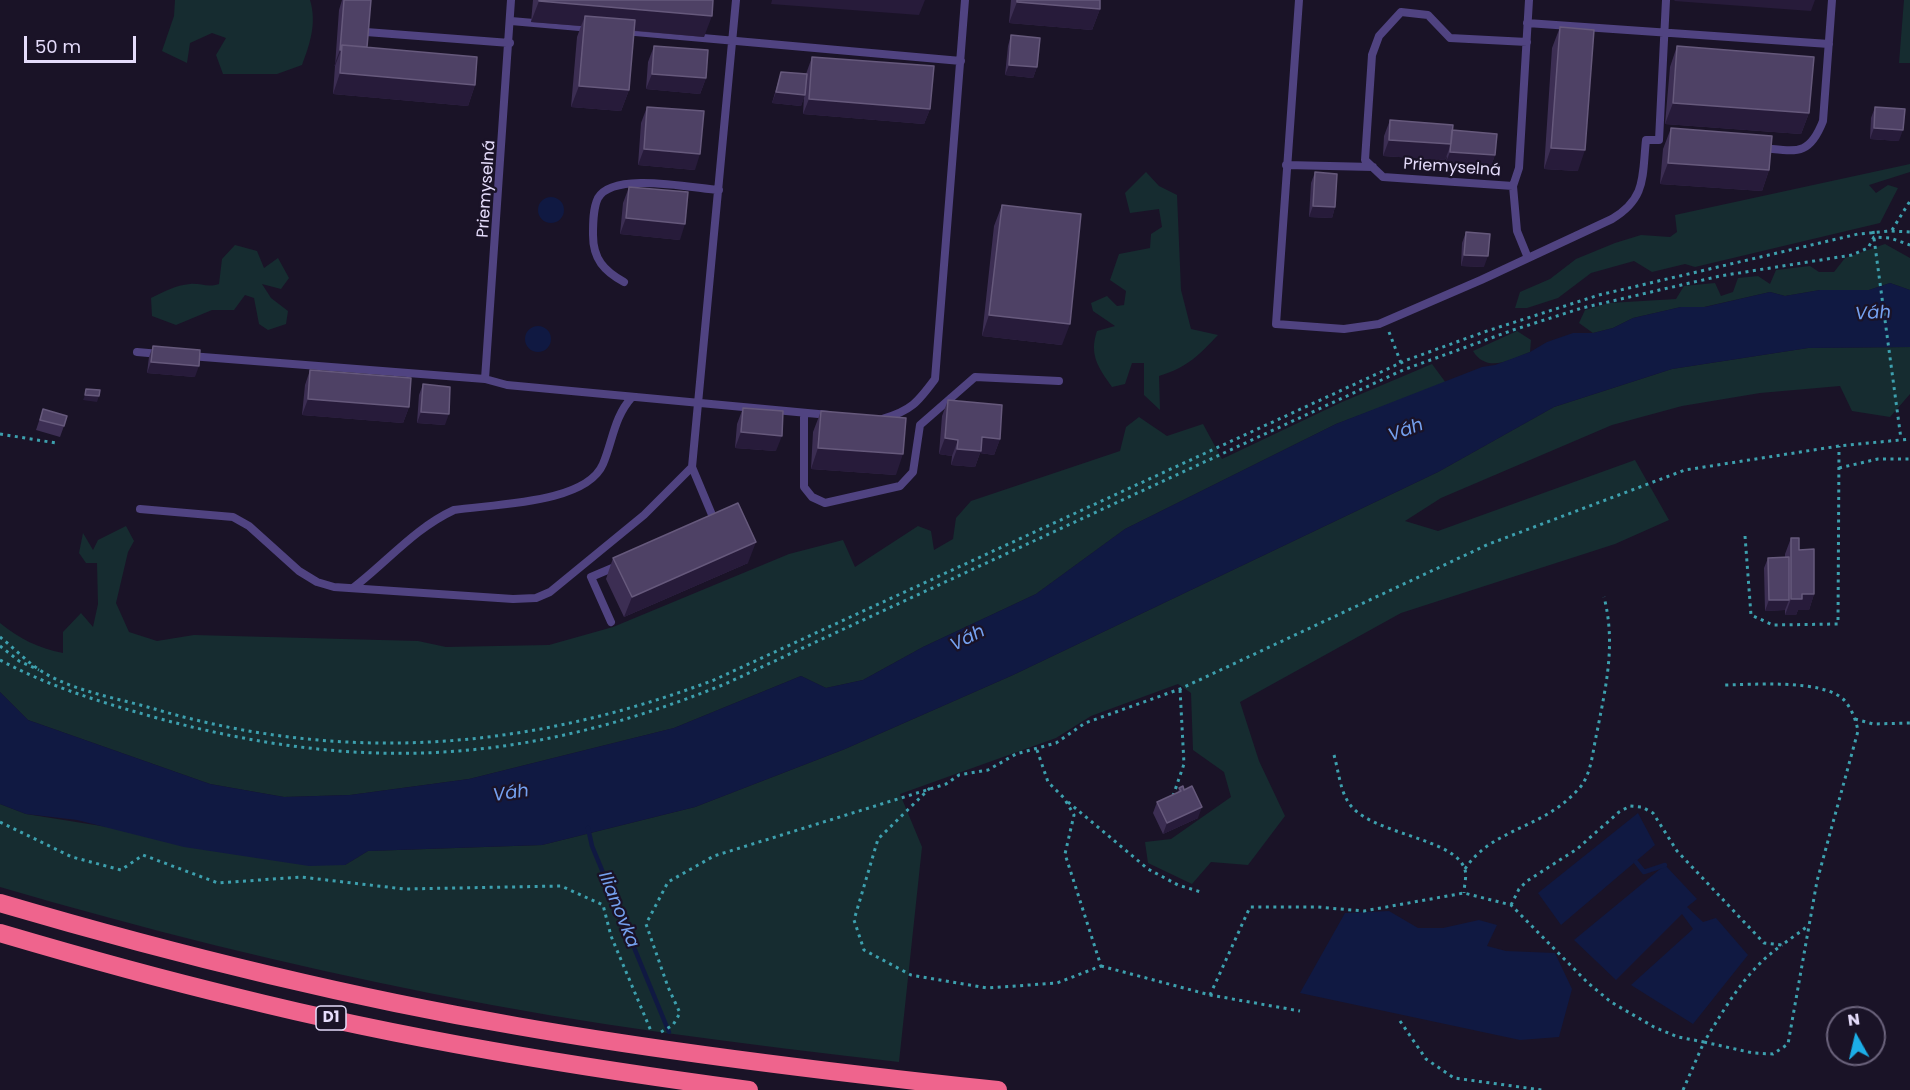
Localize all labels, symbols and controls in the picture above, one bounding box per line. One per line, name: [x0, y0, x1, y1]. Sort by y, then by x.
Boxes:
scale bar: [27, 24, 140, 62]
text: 50 m: [35, 34, 81, 59]
street label: Priemyselná: [474, 140, 500, 238]
street label: Priemyselná: [1403, 155, 1501, 181]
water label: Váh: [1855, 302, 1891, 326]
water label: Váh: [1385, 415, 1427, 447]
water label: Váh: [947, 621, 989, 657]
water label: Váh: [492, 781, 530, 807]
water label: Ilianovka: [593, 869, 643, 951]
road number: D1: [316, 1006, 346, 1030]
north arrow: [1826, 1006, 1886, 1066]
text: N: [1846, 1007, 1861, 1032]

